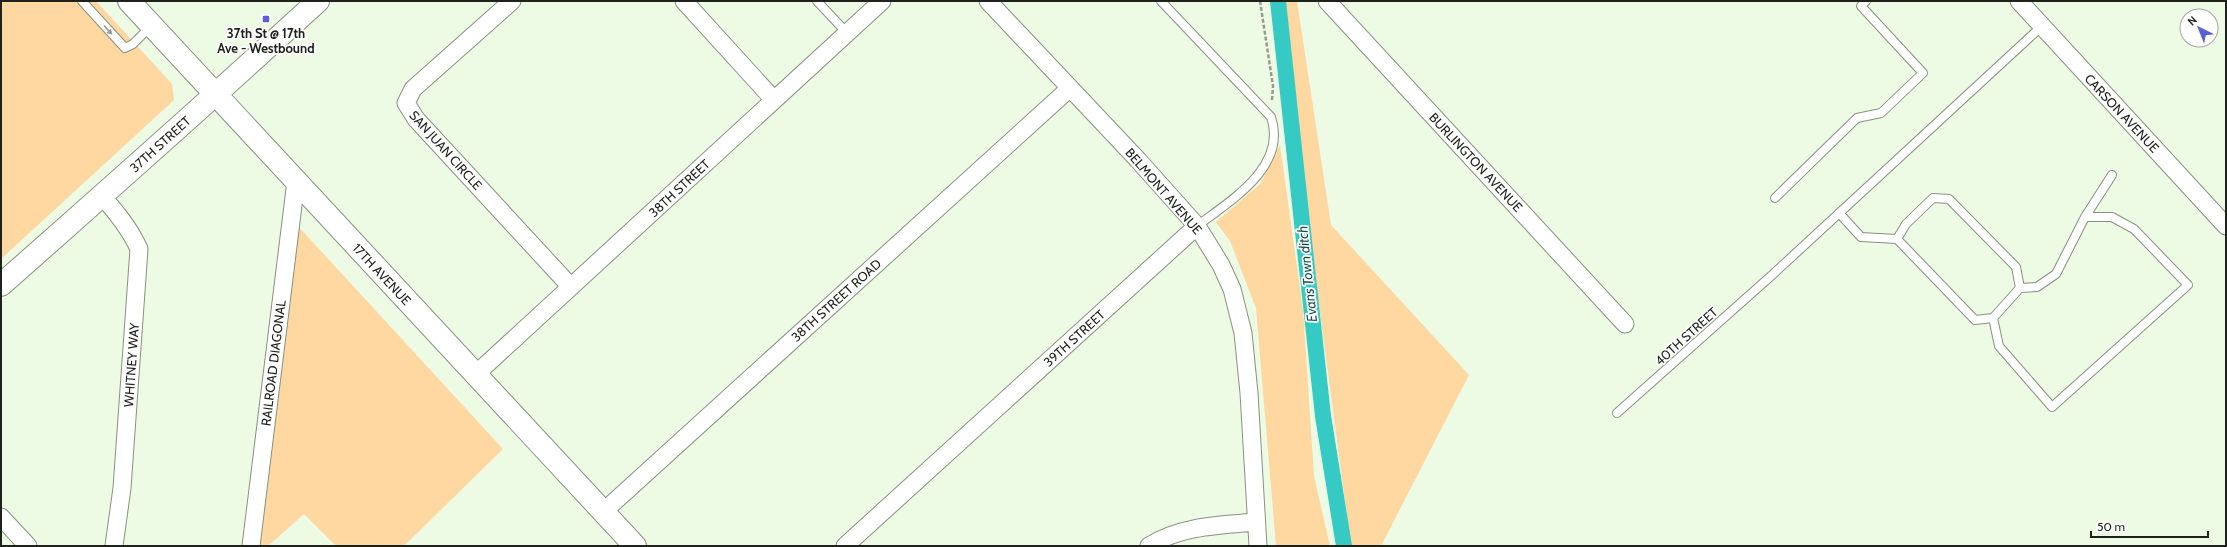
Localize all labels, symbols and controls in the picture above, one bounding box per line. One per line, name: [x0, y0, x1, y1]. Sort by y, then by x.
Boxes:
north arrow: [2179, 8, 2219, 48]
text: N: [2185, 13, 2200, 28]
marker: 37th St @ 17th Ave - Westbound: [261, 14, 271, 24]
one-way arrow: [103, 25, 113, 35]
place label: 37th St @ 17th Ave - Westbound: [217, 25, 315, 56]
street label: CARSON AVENUE: [2081, 70, 2163, 156]
street label: SAN JUAN CIRCLE: [406, 107, 486, 193]
street label: BURLINGTON AVENUE: [1426, 109, 1526, 215]
street label: 37TH STREET: [126, 112, 194, 176]
street label: BELMONT AVENUE: [1122, 145, 1206, 237]
street label: 38TH STREET: [645, 156, 713, 220]
water label: Evans Town ditch: [1293, 225, 1321, 323]
street label: 17TH AVENUE: [349, 240, 415, 308]
street label: 38TH STREET ROAD: [788, 255, 884, 345]
street label: RAILROAD DIAGONAL: [257, 299, 289, 427]
street label: 40TH STREET: [1651, 304, 1721, 368]
street label: 39TH STREET: [1040, 306, 1108, 370]
street label: WHITNEY WAY: [120, 322, 142, 408]
scale bar: [2091, 513, 2208, 539]
text: 50 m: [2097, 519, 2125, 534]

